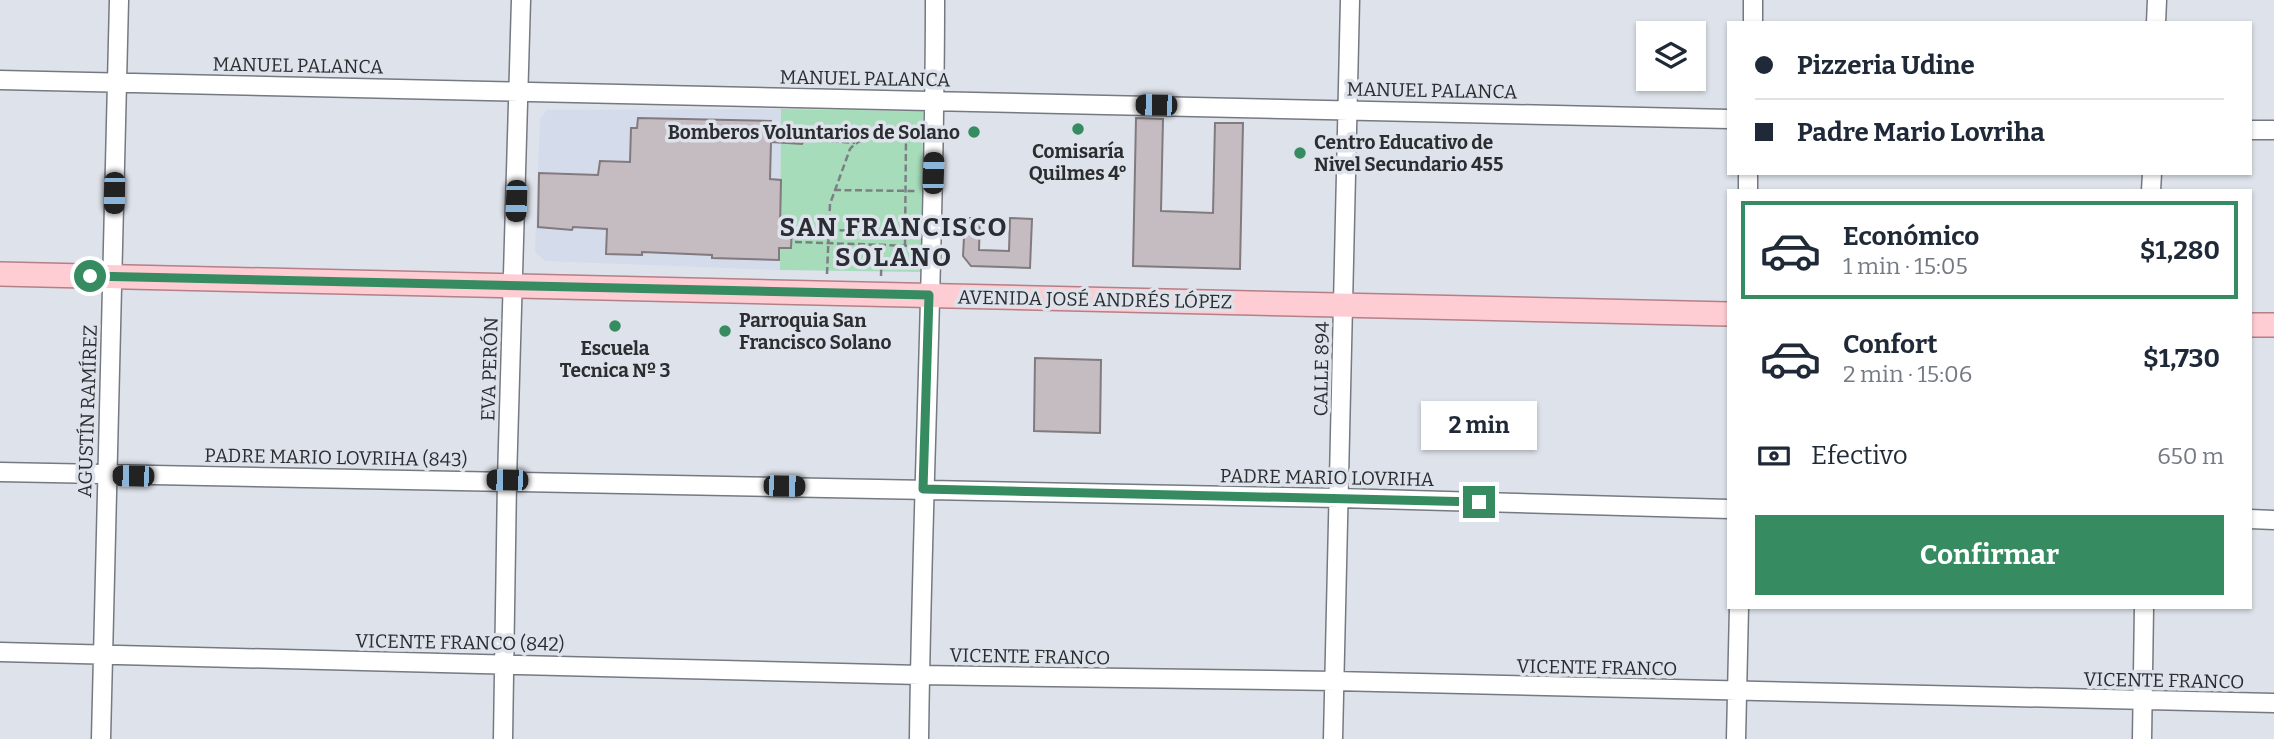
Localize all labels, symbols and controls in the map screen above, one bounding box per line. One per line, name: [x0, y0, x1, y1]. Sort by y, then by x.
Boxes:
map controls: [1636, 21, 1706, 91]
button: layers: [1636, 21, 1706, 91]
text: Pizzeria Udine: [1797, 50, 1975, 81]
street label: MANUEL PALANCA: [212, 53, 384, 78]
street label: MANUEL PALANCA: [779, 66, 951, 91]
street label: MANUEL PALANCA: [1346, 78, 1518, 103]
car: [1135, 94, 1178, 116]
text: Padre Mario Lovriha: [1797, 117, 2045, 148]
place label: Bomberos Voluntarios de Solano: [668, 121, 960, 144]
marker: Comisaría Quilmes 4°: [1070, 121, 1086, 137]
marker: Bomberos Voluntarios de Solano: [966, 124, 982, 140]
place label: Centro Educativo de Nivel Secundario 455: [1314, 131, 1503, 176]
place label: Comisaría Quilmes 4°: [1029, 140, 1127, 185]
marker: Centro Educativo de Nivel Secundario 455: [1292, 145, 1308, 161]
car: [922, 152, 945, 194]
car: [104, 172, 125, 214]
car: [505, 180, 528, 222]
district label: SAN FRANCISCO SOLANO: [780, 212, 1008, 273]
icon: car: [1759, 219, 1822, 282]
text: Económico: [1843, 221, 1979, 252]
text: $1,280: [2140, 235, 2220, 266]
text: 1 min · 15:05: [1843, 252, 1968, 280]
route start: [74, 260, 106, 292]
street label: AVENIDA JOSÉ ANDRÉS LÓPEZ: [957, 286, 1233, 313]
place label: Parroquia San Francisco Solano: [739, 309, 892, 354]
street label: EVA PERÓN: [476, 317, 503, 421]
marker: Escuela Tecnica Nº 3: [607, 318, 623, 334]
street label: CALLE 894: [1309, 321, 1334, 417]
marker: Parroquia San Francisco Solano: [717, 323, 733, 339]
street label: AGUSTÍN RAMÍREZ: [73, 324, 102, 498]
icon: car: [1759, 327, 1822, 390]
text: Confort: [1843, 329, 1938, 360]
place label: Escuela Tecnica Nº 3: [560, 337, 670, 382]
text: $1,730: [2143, 343, 2220, 374]
text: 2 min · 15:06: [1843, 360, 1972, 388]
callout: 2 min: [1421, 400, 1537, 449]
text: 2 min: [1448, 411, 1510, 439]
icon: cash: [1755, 437, 1793, 475]
text: Efectivo: [1811, 440, 1908, 471]
text: 650 m: [2157, 442, 2224, 470]
street label: PADRE MARIO LOVRIHA (843): [204, 444, 468, 471]
street label: PADRE MARIO LOVRIHA: [1220, 464, 1435, 491]
car: [112, 465, 155, 487]
car: [486, 469, 529, 491]
car: [763, 475, 806, 497]
route end: [1463, 486, 1495, 518]
button: Confirmar: [1755, 515, 2224, 595]
street label: VICENTE FRANCO (842): [355, 629, 565, 656]
street label: VICENTE FRANCO: [949, 644, 1111, 669]
street label: VICENTE FRANCO: [1516, 655, 1678, 680]
street label: VICENTE FRANCO: [2083, 668, 2245, 693]

